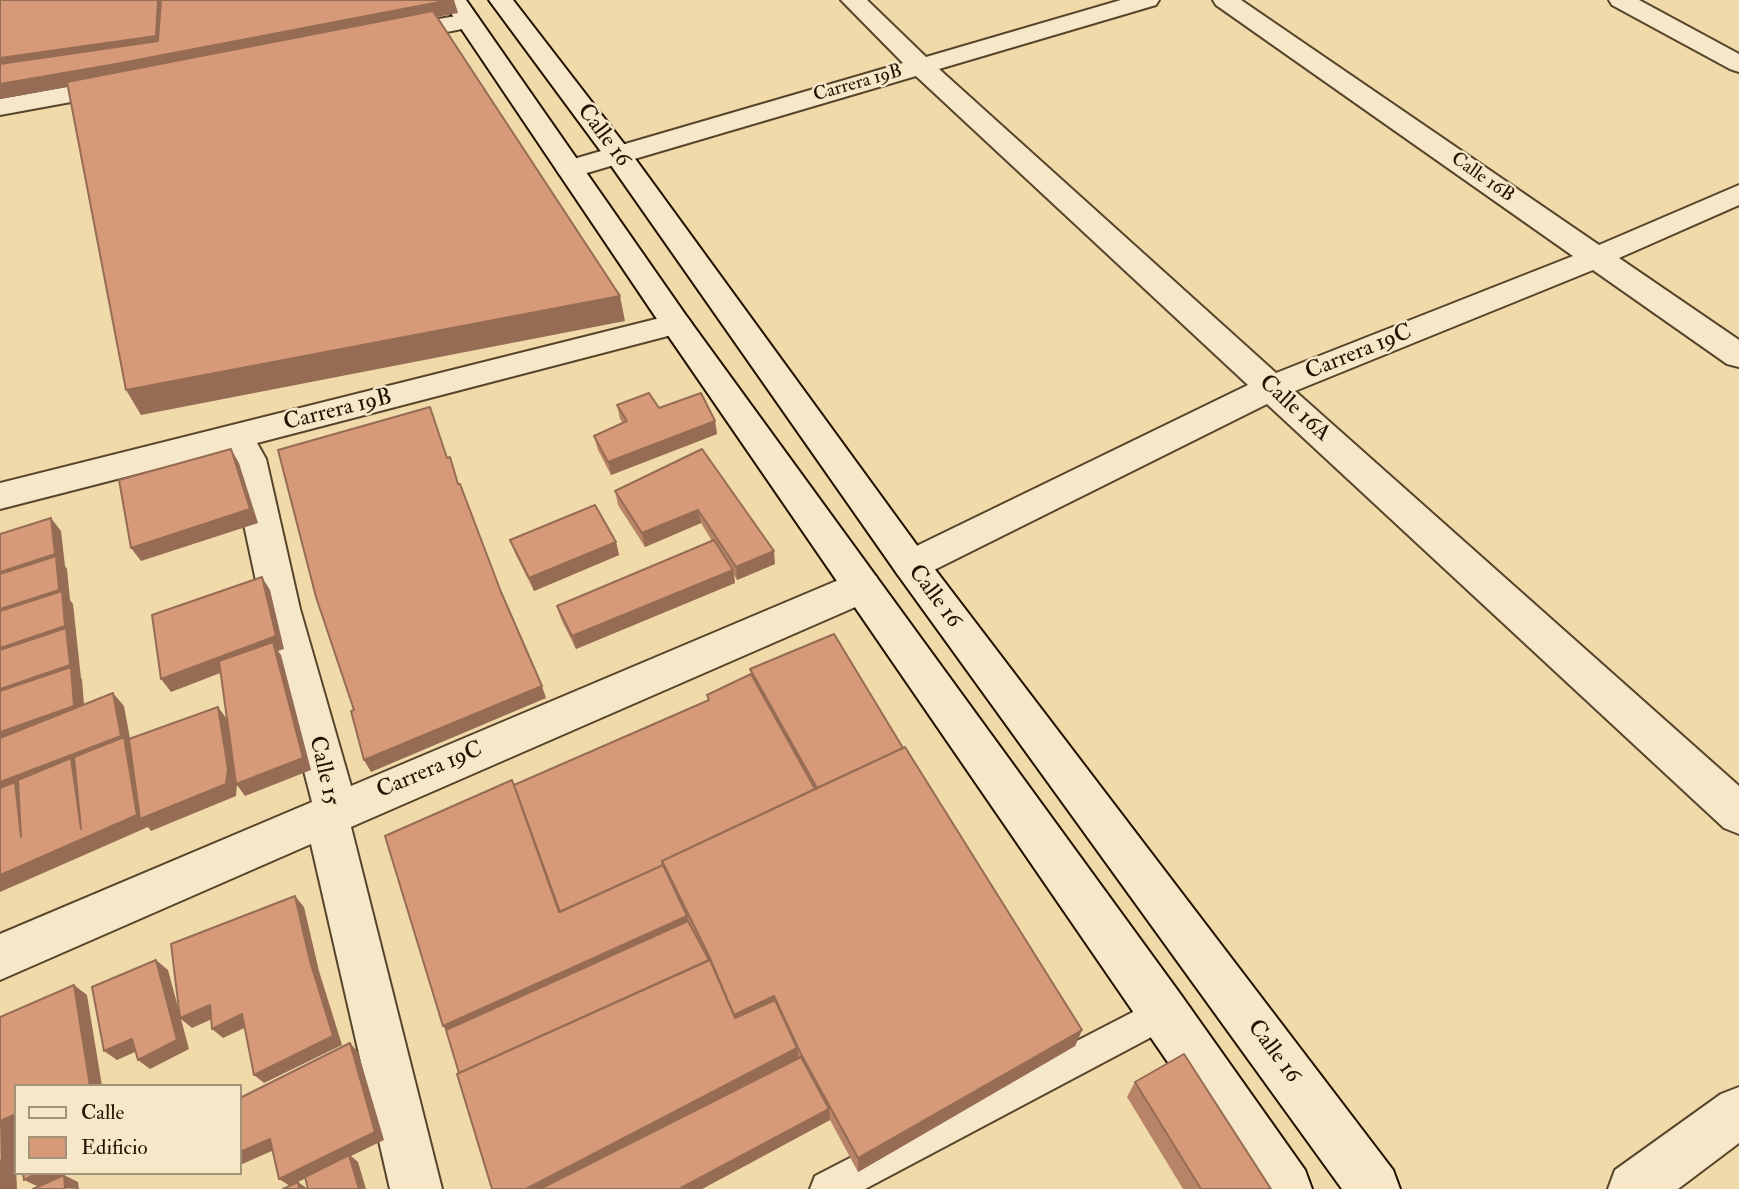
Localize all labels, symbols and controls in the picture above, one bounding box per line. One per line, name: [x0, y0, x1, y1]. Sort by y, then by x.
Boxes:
street label: Carrera 19B: [811, 60, 905, 108]
street label: Calle 16: [570, 99, 636, 173]
street label: Calle 16B: [1446, 148, 1518, 208]
street label: Carrera 19C: [1302, 319, 1416, 387]
street label: Calle 16A: [1253, 370, 1335, 448]
street label: Carrera 19B: [281, 384, 395, 438]
street label: Calle 16: [901, 560, 967, 634]
street label: Calle 15: [302, 733, 344, 809]
street label: Carrera 19C: [373, 736, 487, 806]
street label: Calle 16: [1240, 1015, 1306, 1089]
legend: [14, 1084, 242, 1175]
text: Calle: [81, 1099, 124, 1126]
text: Edificio: [81, 1134, 148, 1161]

